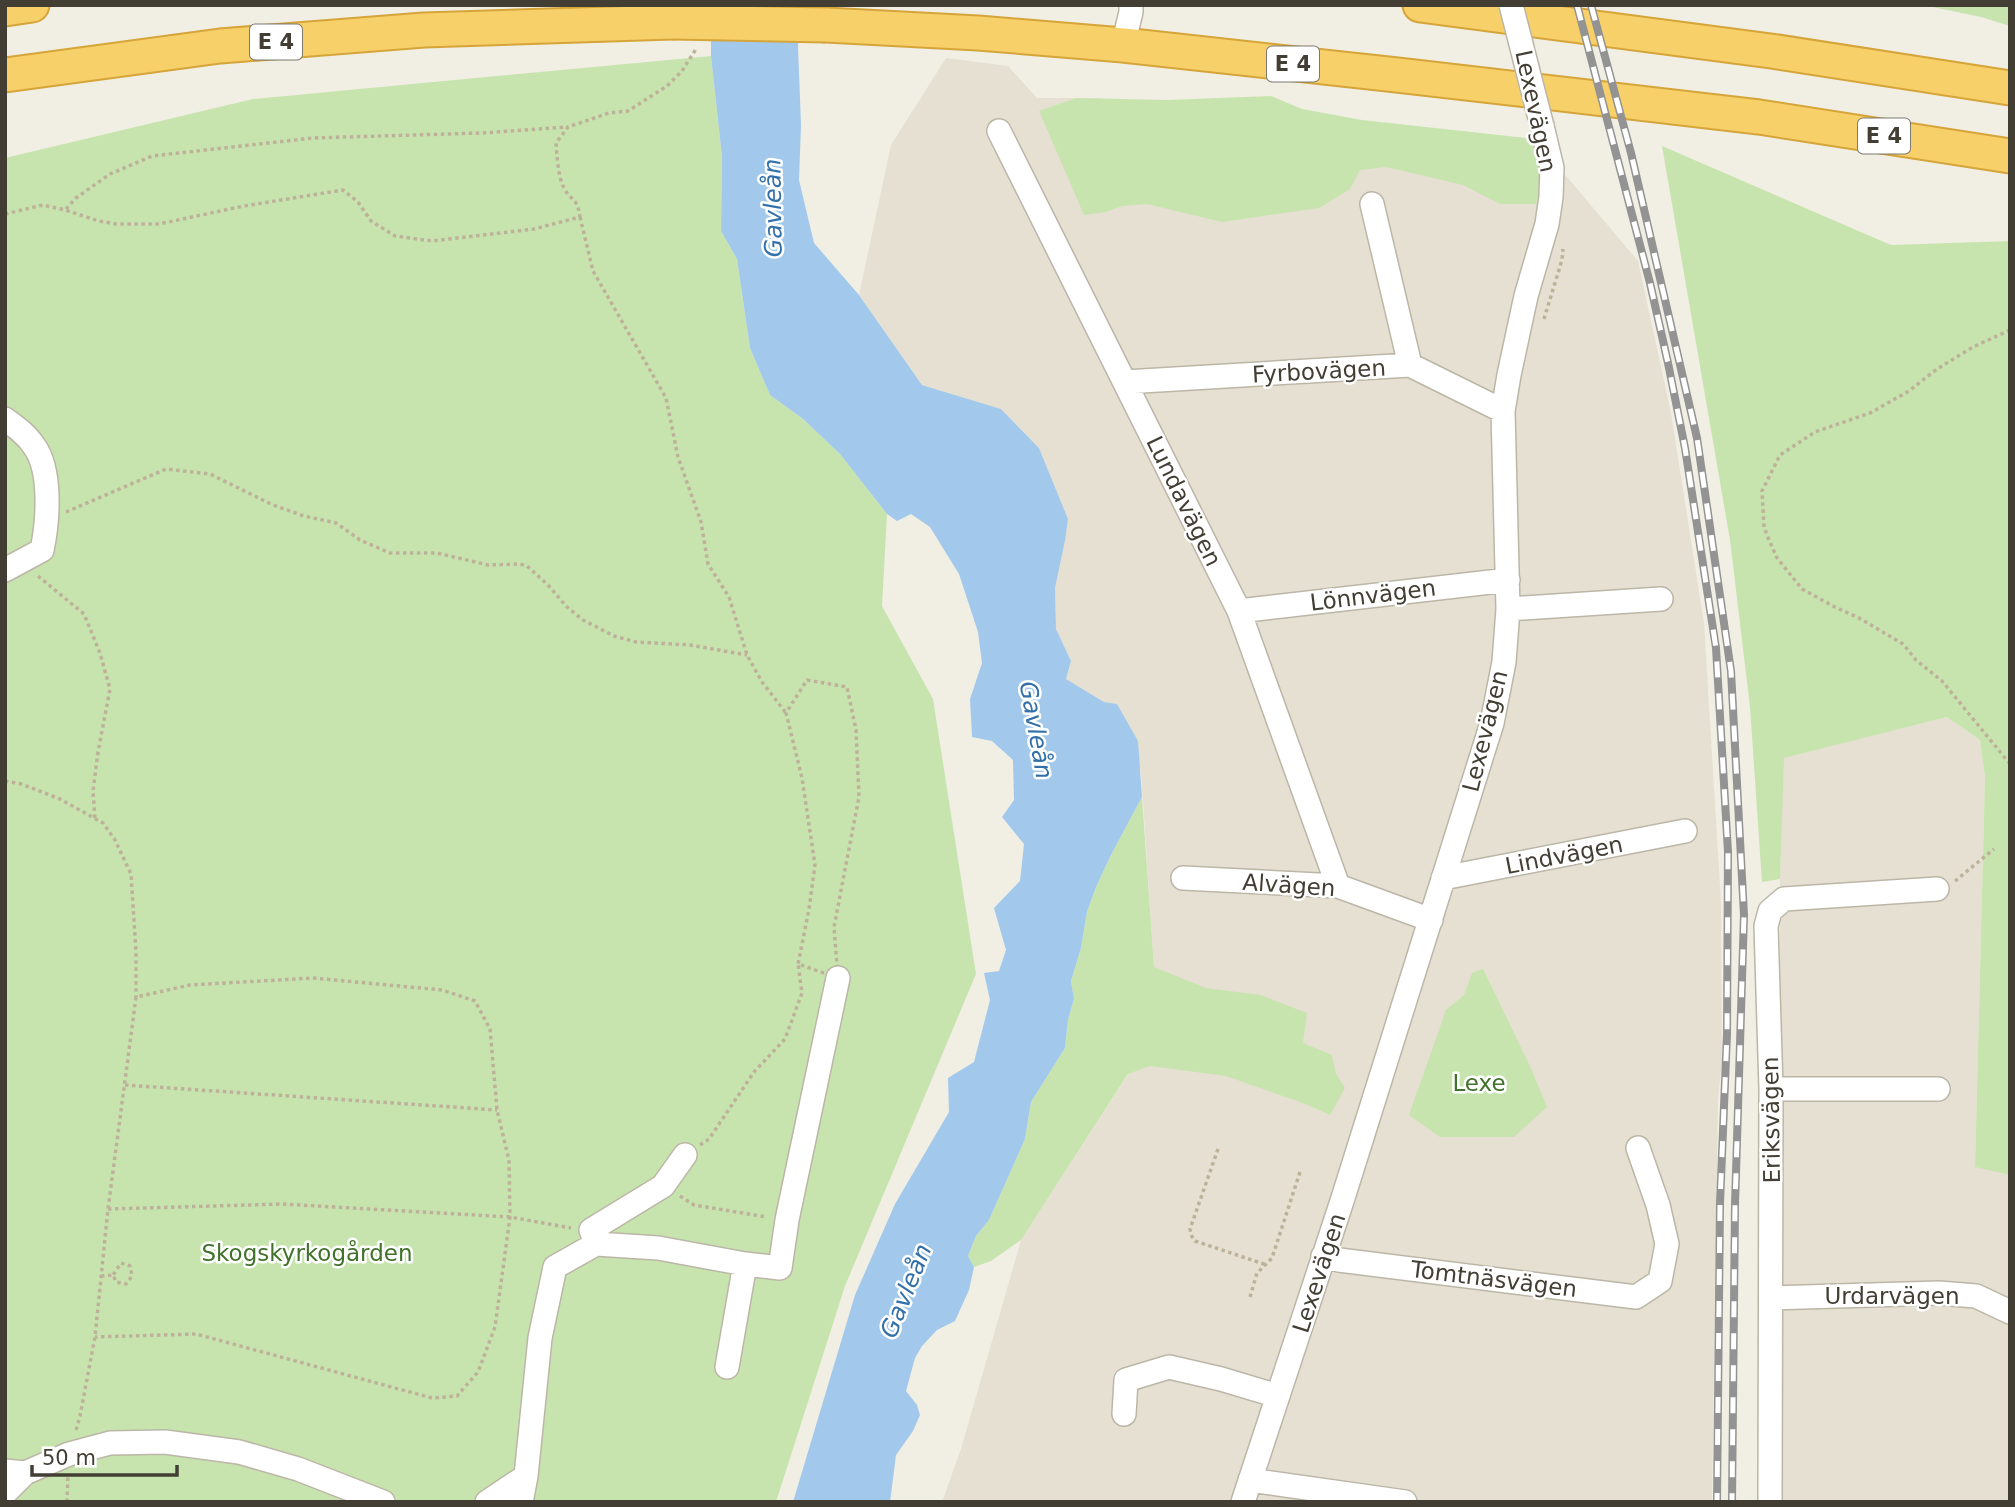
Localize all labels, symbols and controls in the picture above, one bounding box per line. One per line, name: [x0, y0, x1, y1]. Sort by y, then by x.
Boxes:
road number: E 4: [250, 24, 302, 60]
road number: E 4: [1267, 46, 1319, 82]
street label: Lexevägen: [1510, 48, 1562, 174]
road number: E 4: [1858, 118, 1910, 154]
water label: Gavleån: [757, 158, 788, 258]
street label: Fyrbovägen: [1251, 355, 1387, 387]
street label: Lundavägen: [1141, 432, 1227, 570]
street label: Lönnvägen: [1309, 574, 1437, 616]
street label: Lexevägen: [1457, 668, 1513, 794]
water label: Gavleån: [1014, 679, 1059, 781]
street label: Lindvägen: [1503, 831, 1625, 879]
street label: Alvägen: [1242, 869, 1336, 901]
street label: Eriksvägen: [1757, 1056, 1785, 1184]
park label: Lexe: [1452, 1070, 1506, 1096]
street label: Lexevägen: [1287, 1210, 1351, 1336]
park label: Skogskyrkogården: [202, 1239, 412, 1266]
water label: Gavleån: [874, 1240, 937, 1342]
street label: Tomtnäsvägen: [1408, 1256, 1579, 1302]
street label: Urdarvägen: [1824, 1283, 1960, 1309]
scale bar: [32, 1434, 177, 1478]
text: 50 m: [42, 1446, 96, 1470]

